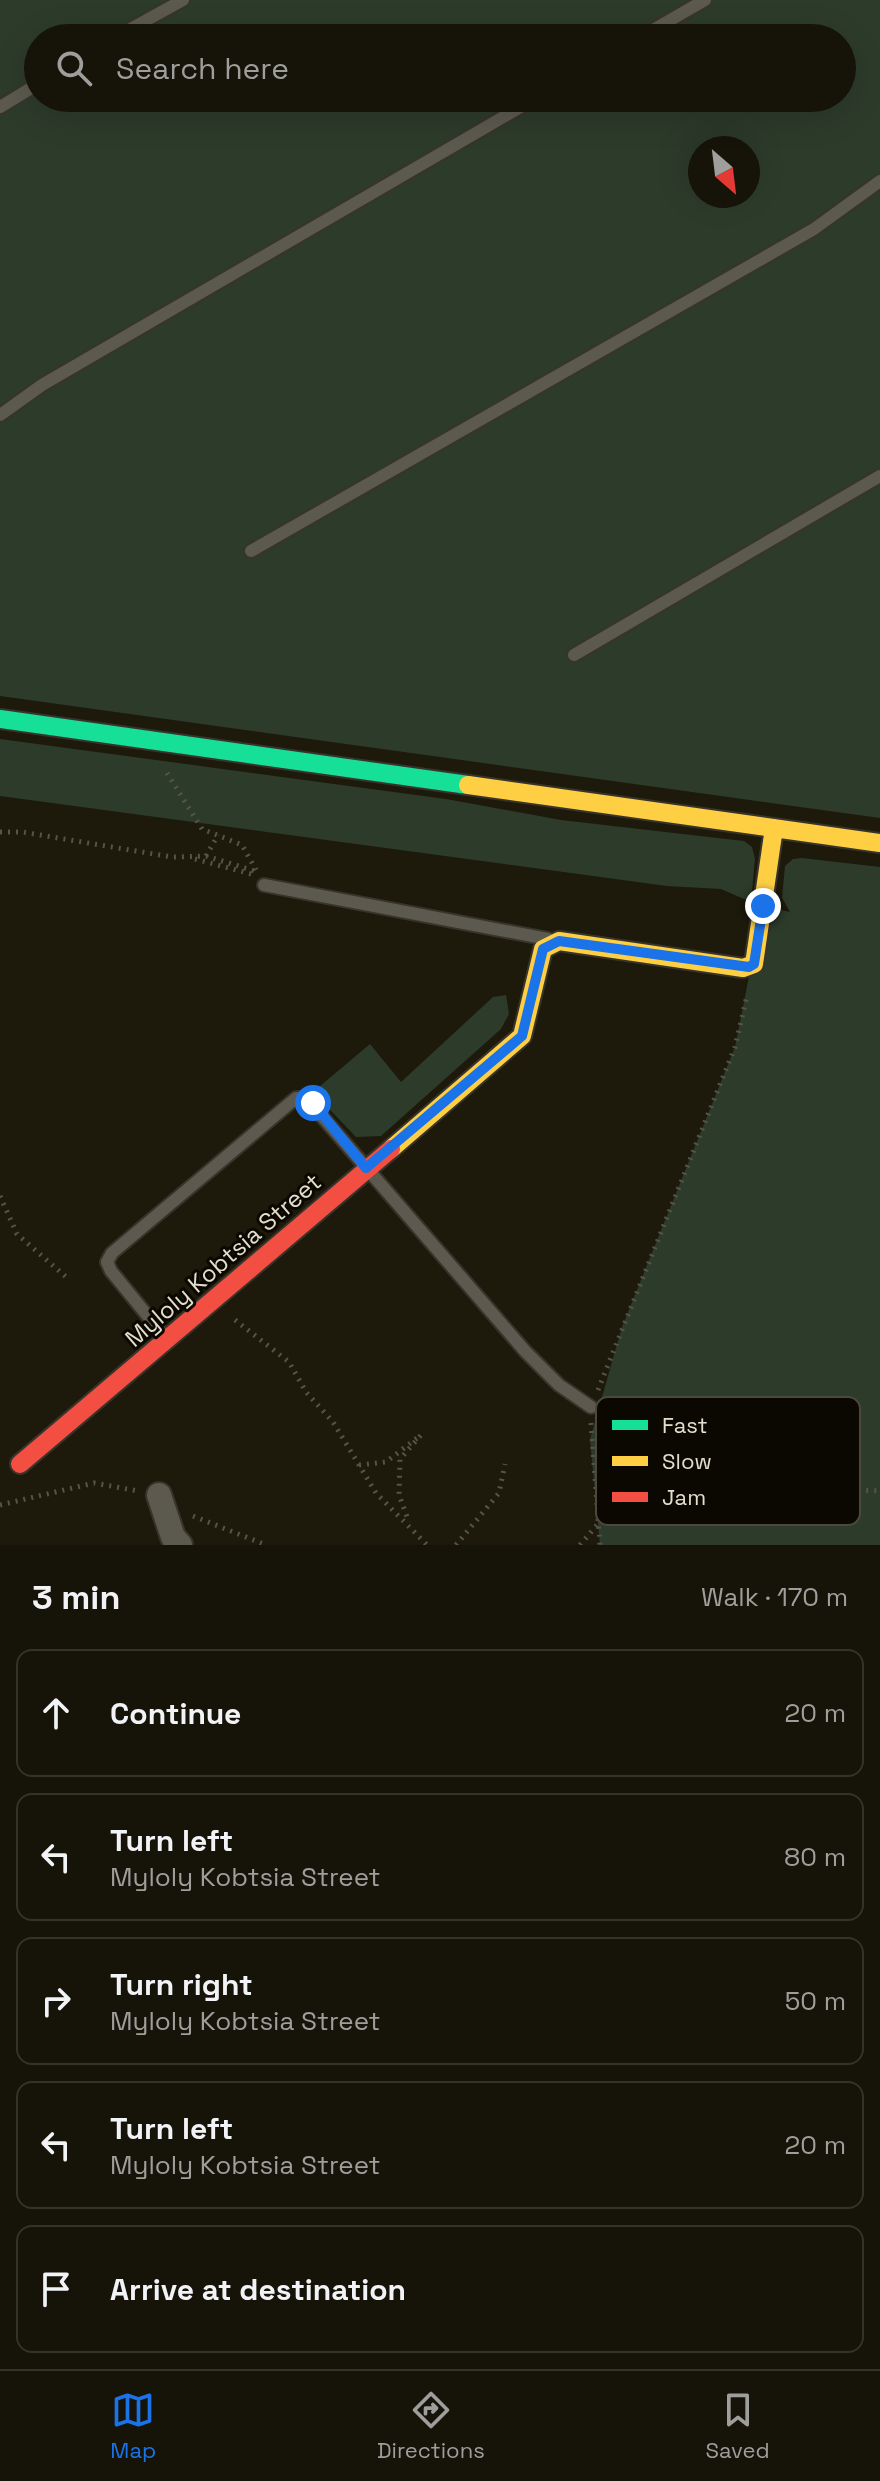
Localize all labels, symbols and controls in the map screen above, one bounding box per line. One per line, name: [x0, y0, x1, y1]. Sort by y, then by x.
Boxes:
search box: [24, 24, 856, 112]
icon: search: [52, 46, 96, 90]
text: Search here: [116, 49, 289, 88]
north arrow: [688, 136, 760, 208]
route end: [745, 888, 781, 924]
route start: [295, 1085, 331, 1121]
street label: Myloly Kobtsia Street: [119, 1166, 327, 1354]
legend: [596, 1397, 860, 1525]
text: Fast: [662, 1411, 708, 1439]
text: Slow: [662, 1447, 712, 1475]
text: Jam: [662, 1483, 706, 1511]
text: 3 min: [32, 1576, 120, 1619]
text: Walk · 170 m: [701, 1580, 848, 1614]
icon: ahead: [34, 1691, 78, 1735]
text: Continue: [110, 1694, 241, 1733]
text: 20 m: [785, 1696, 846, 1730]
text: Turn left: [110, 1821, 233, 1860]
icon: left: [34, 1835, 78, 1879]
text: 80 m: [784, 1840, 846, 1874]
text: Myloly Kobtsia Street: [110, 1860, 381, 1894]
text: Turn right: [110, 1965, 253, 2004]
icon: right: [34, 1979, 78, 2023]
text: 50 m: [785, 1984, 846, 2018]
text: Myloly Kobtsia Street: [110, 2004, 381, 2038]
text: Turn left: [110, 2109, 233, 2148]
icon: left: [34, 2123, 78, 2167]
text: 20 m: [785, 2128, 846, 2162]
text: Myloly Kobtsia Street: [110, 2148, 381, 2182]
icon: arrive: [34, 2267, 78, 2311]
text: Arrive at destination: [110, 2270, 406, 2309]
tab: Map: [110, 2388, 156, 2464]
tab: Directions: [377, 2388, 485, 2464]
tab: Saved: [705, 2388, 770, 2464]

